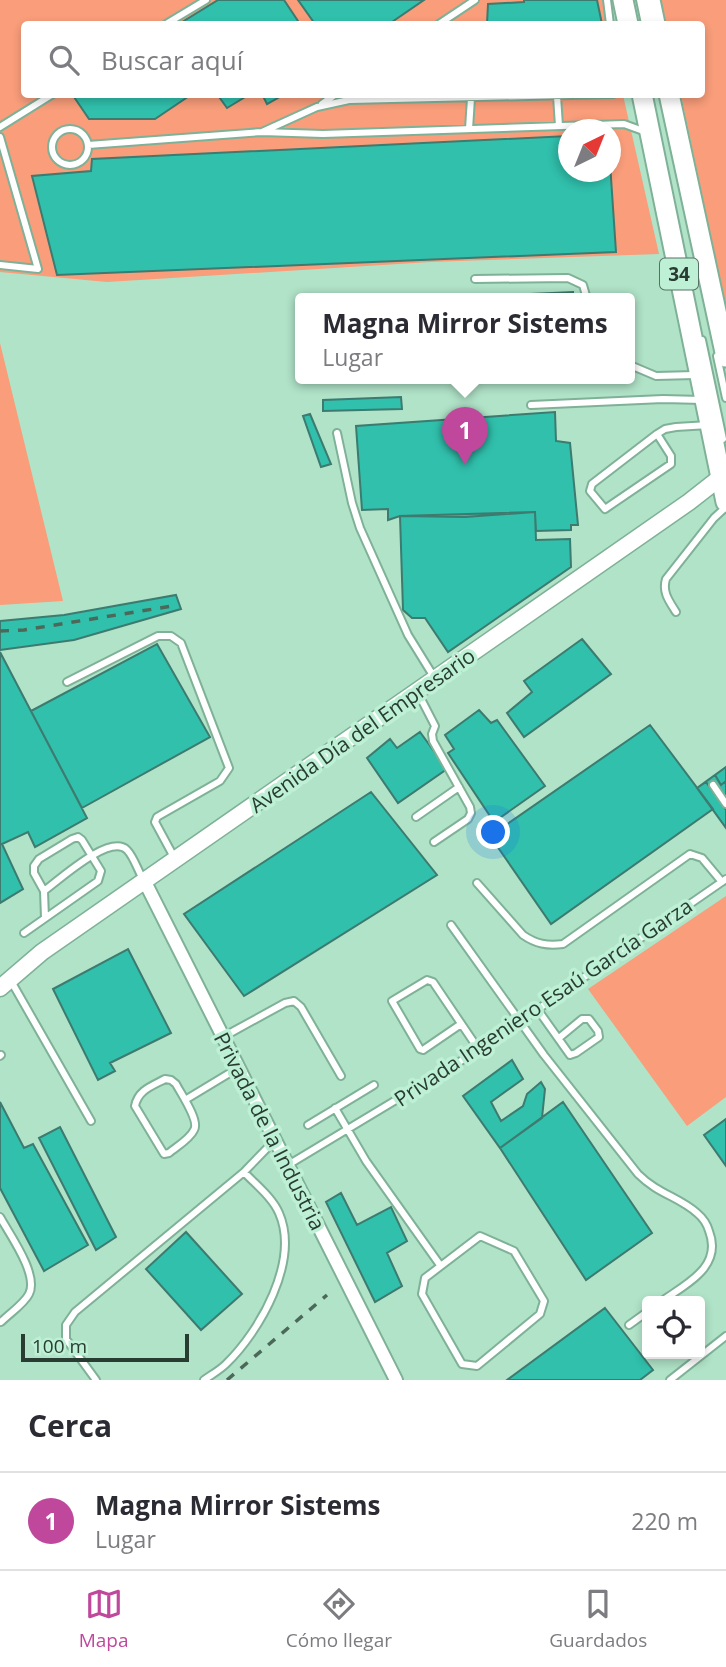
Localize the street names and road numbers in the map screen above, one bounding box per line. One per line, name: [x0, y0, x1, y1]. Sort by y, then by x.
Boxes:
road number: 34: [660, 258, 698, 290]
street label: Avenida Día del Empresario: [244, 641, 480, 819]
street label: Privada Ingeniero Esaú García Garza: [388, 891, 698, 1113]
street label: Privada de la Industria: [208, 1027, 332, 1235]

